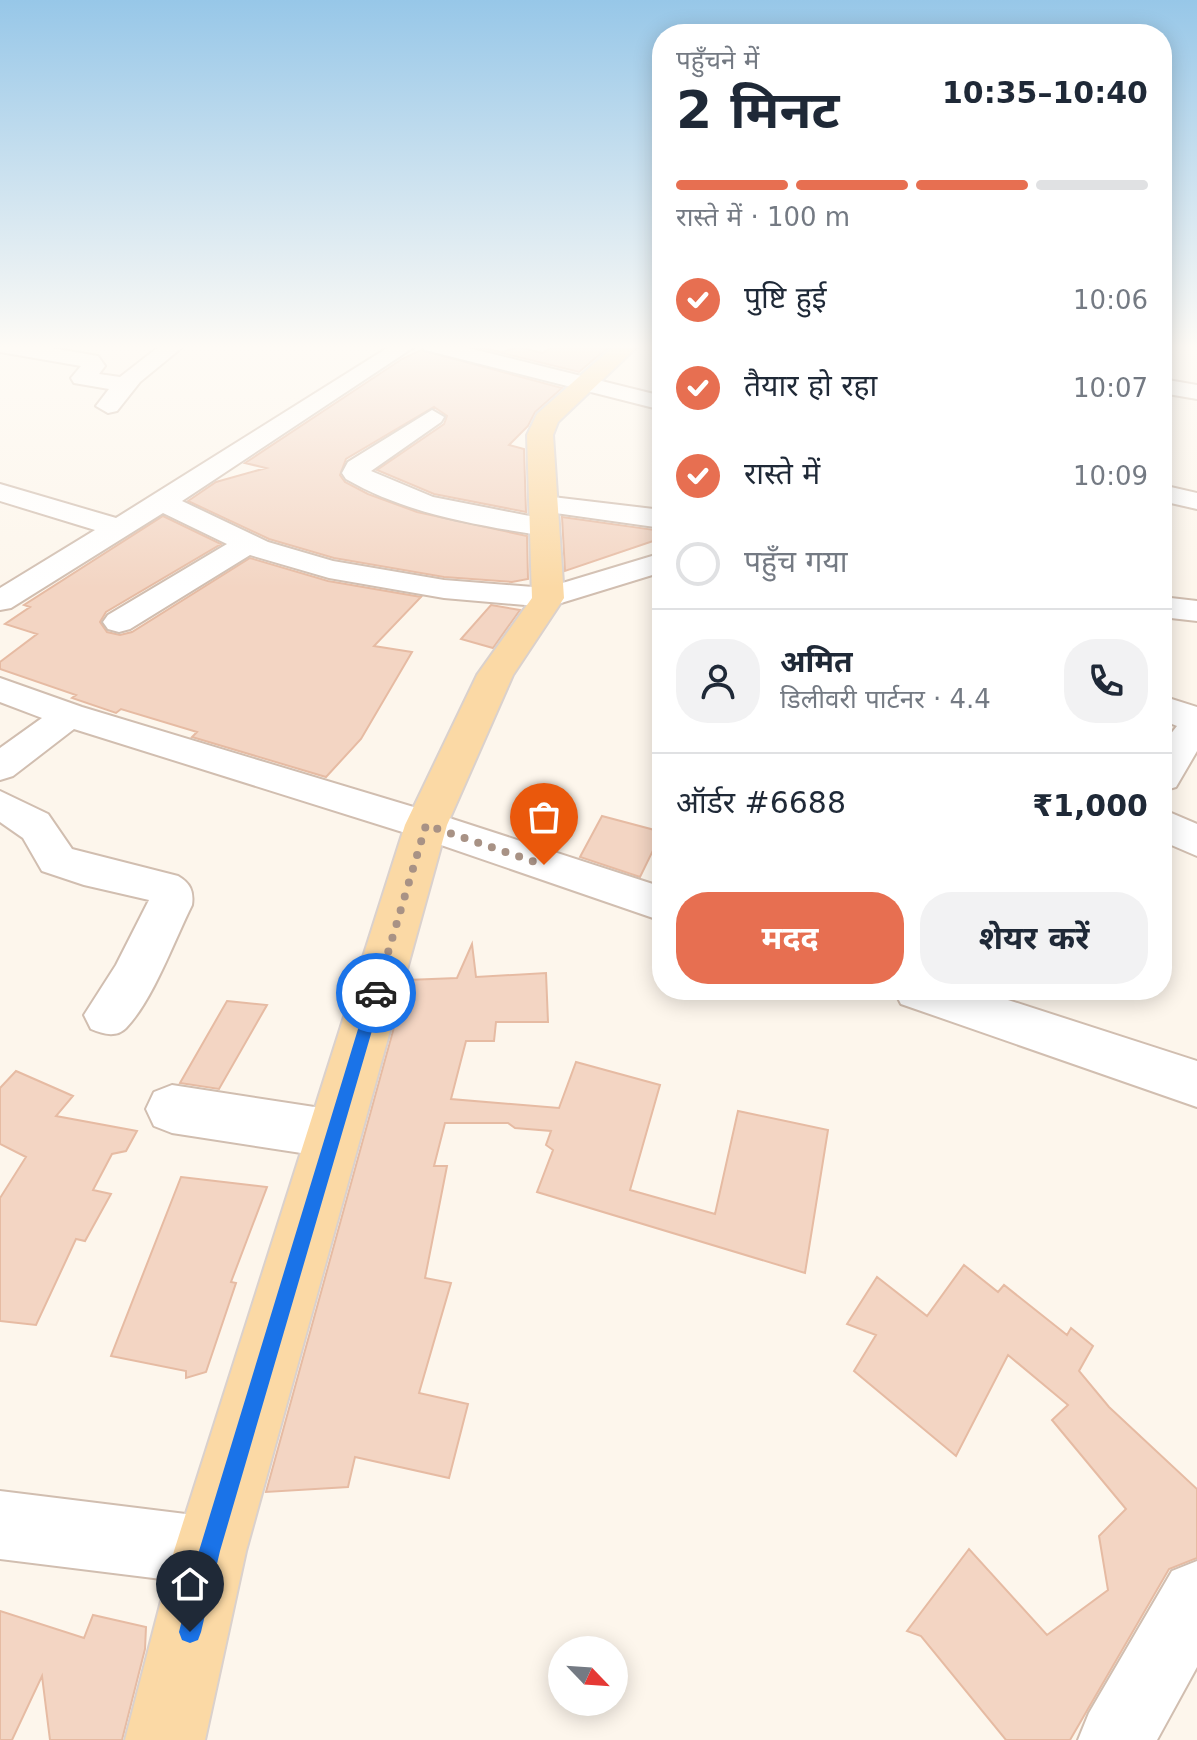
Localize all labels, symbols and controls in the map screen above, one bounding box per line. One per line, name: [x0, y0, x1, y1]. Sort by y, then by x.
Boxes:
text: पहुँचने में: [676, 45, 759, 75]
text: 10:35–10:40: [942, 75, 1148, 110]
text: 2 मिनट: [676, 80, 839, 140]
text: रास्ते में · 100 m: [676, 202, 850, 232]
icon: check: [676, 278, 720, 322]
text: पुष्टि हुई: [744, 280, 827, 315]
text: 10:06: [1073, 285, 1148, 315]
icon: check: [676, 366, 720, 410]
text: तैयार हो रहा: [744, 368, 877, 403]
text: 10:07: [1073, 373, 1148, 403]
icon: check: [676, 454, 720, 498]
text: रास्ते में: [744, 456, 820, 491]
text: 10:09: [1073, 461, 1148, 491]
text: पहुँच गया: [744, 544, 848, 579]
button: person: [676, 639, 760, 723]
button: phone: [1064, 639, 1148, 723]
text: अमित: [780, 644, 853, 679]
text: डिलीवरी पार्टनर · 4.4: [780, 684, 991, 714]
pin: [510, 783, 578, 865]
text: ऑर्डर #6688: [676, 785, 846, 820]
text: ₹1,000: [1032, 788, 1148, 823]
icon: bag: [522, 795, 566, 839]
button: मदद: [676, 892, 904, 984]
button: शेयर करें: [920, 892, 1148, 984]
courier: [336, 953, 416, 1033]
icon: car: [354, 971, 398, 1015]
pin: [156, 1550, 224, 1632]
icon: home: [168, 1562, 212, 1606]
north arrow: [548, 1636, 628, 1716]
map controls: [548, 1636, 628, 1716]

